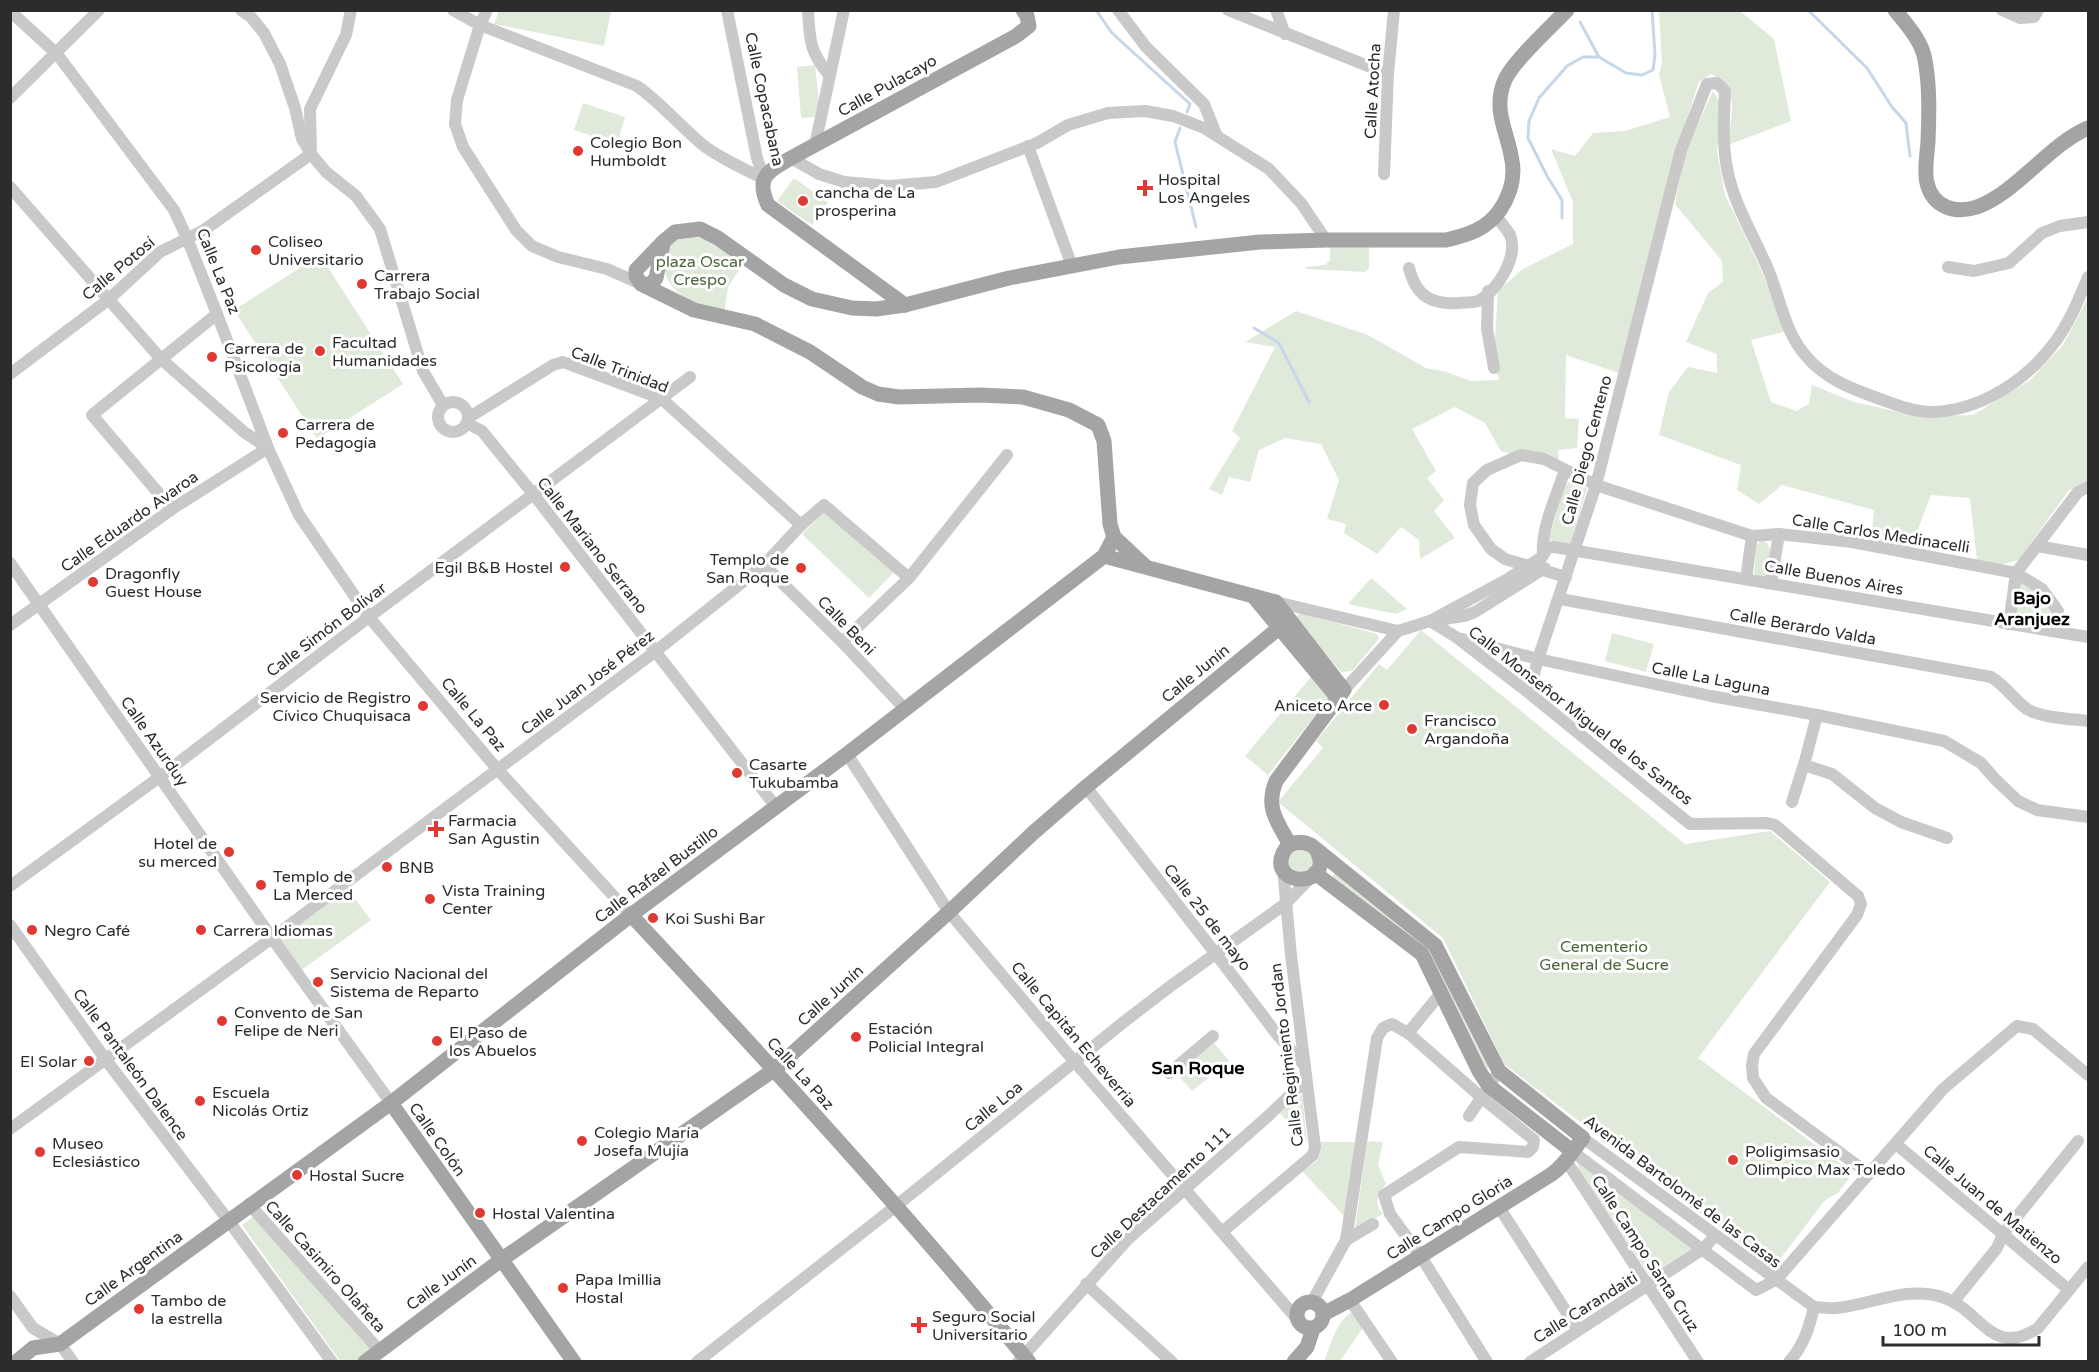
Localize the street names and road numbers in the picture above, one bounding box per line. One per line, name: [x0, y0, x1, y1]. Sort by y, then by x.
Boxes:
street label: Calle Copacabana: [740, 30, 788, 168]
street label: Calle Atocha: [1361, 43, 1385, 139]
street label: Calle Pulacayo: [834, 50, 941, 121]
street label: Calle La Paz: [192, 225, 244, 317]
street label: Calle Potosí: [78, 233, 159, 305]
street label: Calle Trinidad: [568, 342, 671, 398]
street label: Calle Diego Centeno: [1557, 373, 1617, 527]
street label: Calle Eduardo Avaroa: [57, 467, 202, 577]
street label: Calle Mariano Serrano: [533, 473, 652, 618]
street label: Calle Carlos Medinacelli: [1791, 510, 1971, 558]
street label: Calle Buenos Aires: [1763, 556, 1905, 600]
street label: Calle Simón Bolívar: [262, 578, 391, 682]
street label: Calle Beni: [813, 592, 880, 660]
street label: Calle Berardo Valda: [1728, 604, 1878, 650]
street label: Calle Monseñor Miguel de los Santos: [1464, 622, 1697, 810]
street label: Calle Juan José Pérez: [517, 626, 658, 740]
street label: Calle Junín: [1157, 640, 1234, 707]
street label: Calle La Laguna: [1650, 658, 1772, 700]
street label: Calle La Paz: [436, 673, 510, 756]
street label: Calle Azurduy: [116, 693, 193, 791]
street label: Calle Rafael Bustillo: [591, 822, 722, 928]
street label: Calle 25 de mayo: [1159, 860, 1255, 975]
street label: Calle Capitán Echeverria: [1006, 958, 1140, 1112]
street label: Calle Junín: [794, 961, 868, 1031]
street label: Calle Regimiento Jordan: [1266, 962, 1308, 1148]
street label: Calle Pantaleón Dalence: [68, 985, 192, 1145]
street label: Calle La Paz: [762, 1033, 838, 1114]
street label: Calle Loa: [960, 1077, 1027, 1136]
street label: Calle Colón: [405, 1099, 470, 1180]
street label: Avenida Bartolomé de las Casas: [1580, 1111, 1785, 1273]
street label: Calle Destacamento 111: [1086, 1122, 1235, 1263]
street label: Calle Juan de Matienzo: [1919, 1141, 2066, 1269]
street label: Calle Campo Gloria: [1383, 1171, 1516, 1265]
street label: Calle Campo Santa Cruz: [1587, 1172, 1703, 1336]
street label: Calle Casimiro Olañeta: [261, 1196, 390, 1337]
street label: Calle Argentina: [81, 1226, 187, 1311]
street label: Calle Junín: [403, 1251, 481, 1315]
street label: Calle Carandaiti: [1530, 1268, 1641, 1348]

